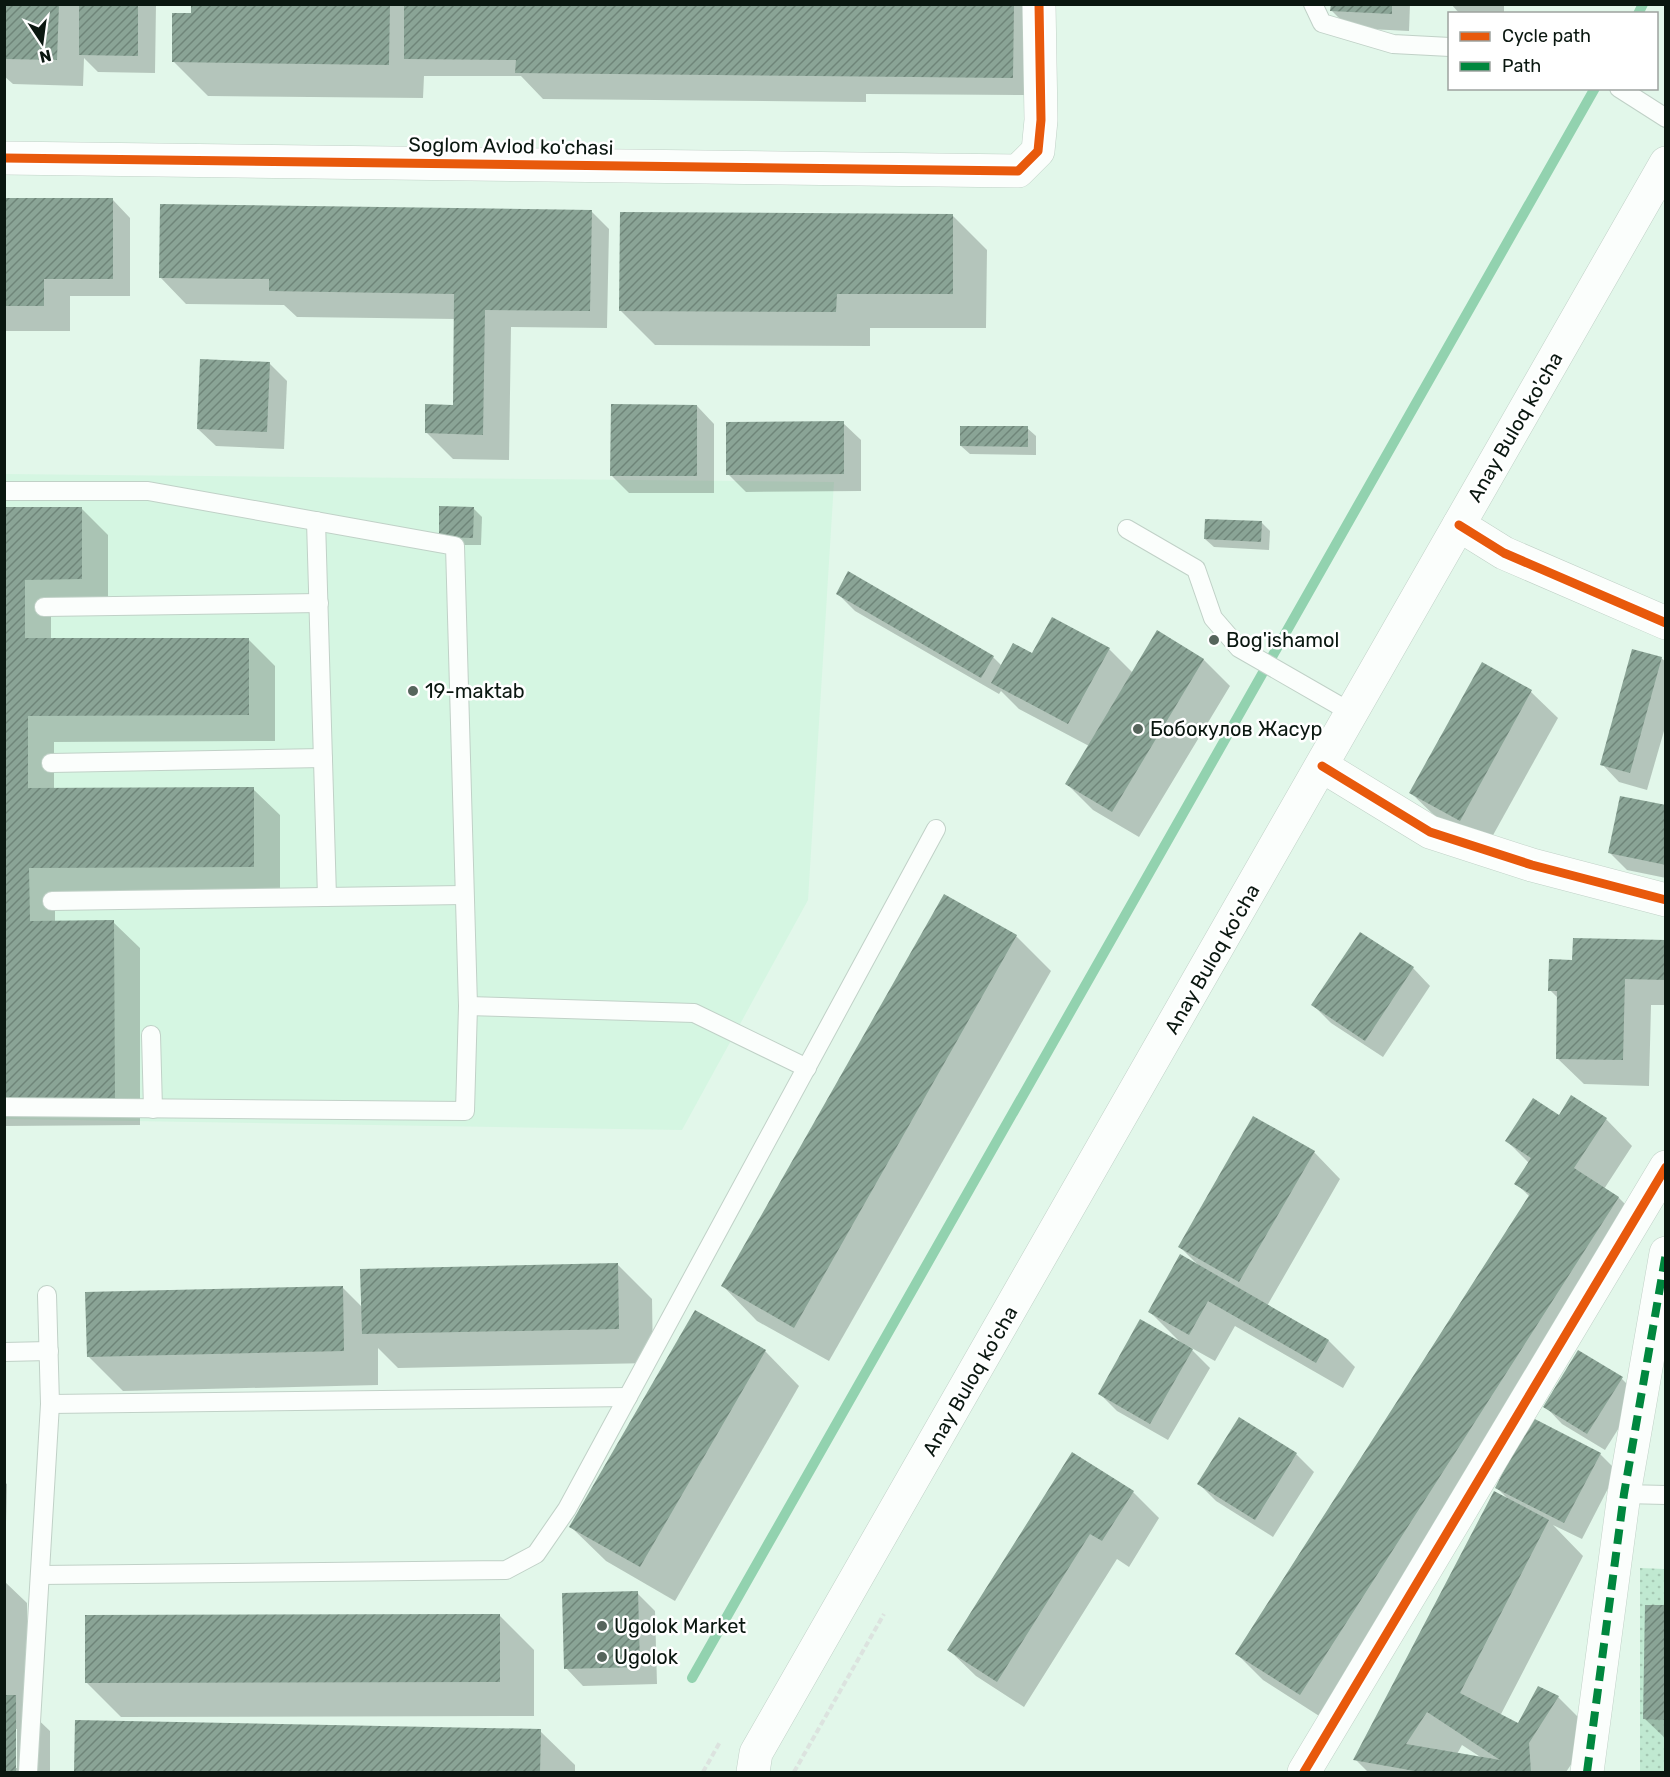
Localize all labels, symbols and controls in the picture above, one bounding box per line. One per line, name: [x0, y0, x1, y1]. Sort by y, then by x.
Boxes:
north arrow: [12, 12, 72, 72]
legend: [1448, 12, 1658, 90]
text: Cycle path: [1502, 25, 1591, 47]
text: N: [38, 46, 53, 67]
text: Path: [1502, 55, 1541, 77]
street label: Soglom Avlod ko'chasi: [408, 132, 614, 160]
street label: Anay Buloq ko'cha: [1462, 348, 1568, 506]
place label: Bog'ishamol: [1226, 628, 1339, 652]
marker: Bog'ishamol: [1207, 633, 1221, 647]
place label: 19-maktab: [425, 679, 525, 703]
marker: 19-maktab: [406, 684, 420, 698]
place label: Бобокулов Жасур: [1150, 717, 1322, 741]
marker: Бобокулов Жасур: [1131, 722, 1145, 736]
street label: Anay Buloq ko'cha: [1159, 880, 1265, 1038]
street label: Anay Buloq ko'cha: [917, 1302, 1023, 1460]
place label: Ugolok Market: [614, 1614, 746, 1638]
marker: Ugolok Market: [595, 1619, 609, 1633]
place label: Ugolok: [614, 1645, 679, 1669]
marker: Ugolok: [595, 1650, 609, 1664]

